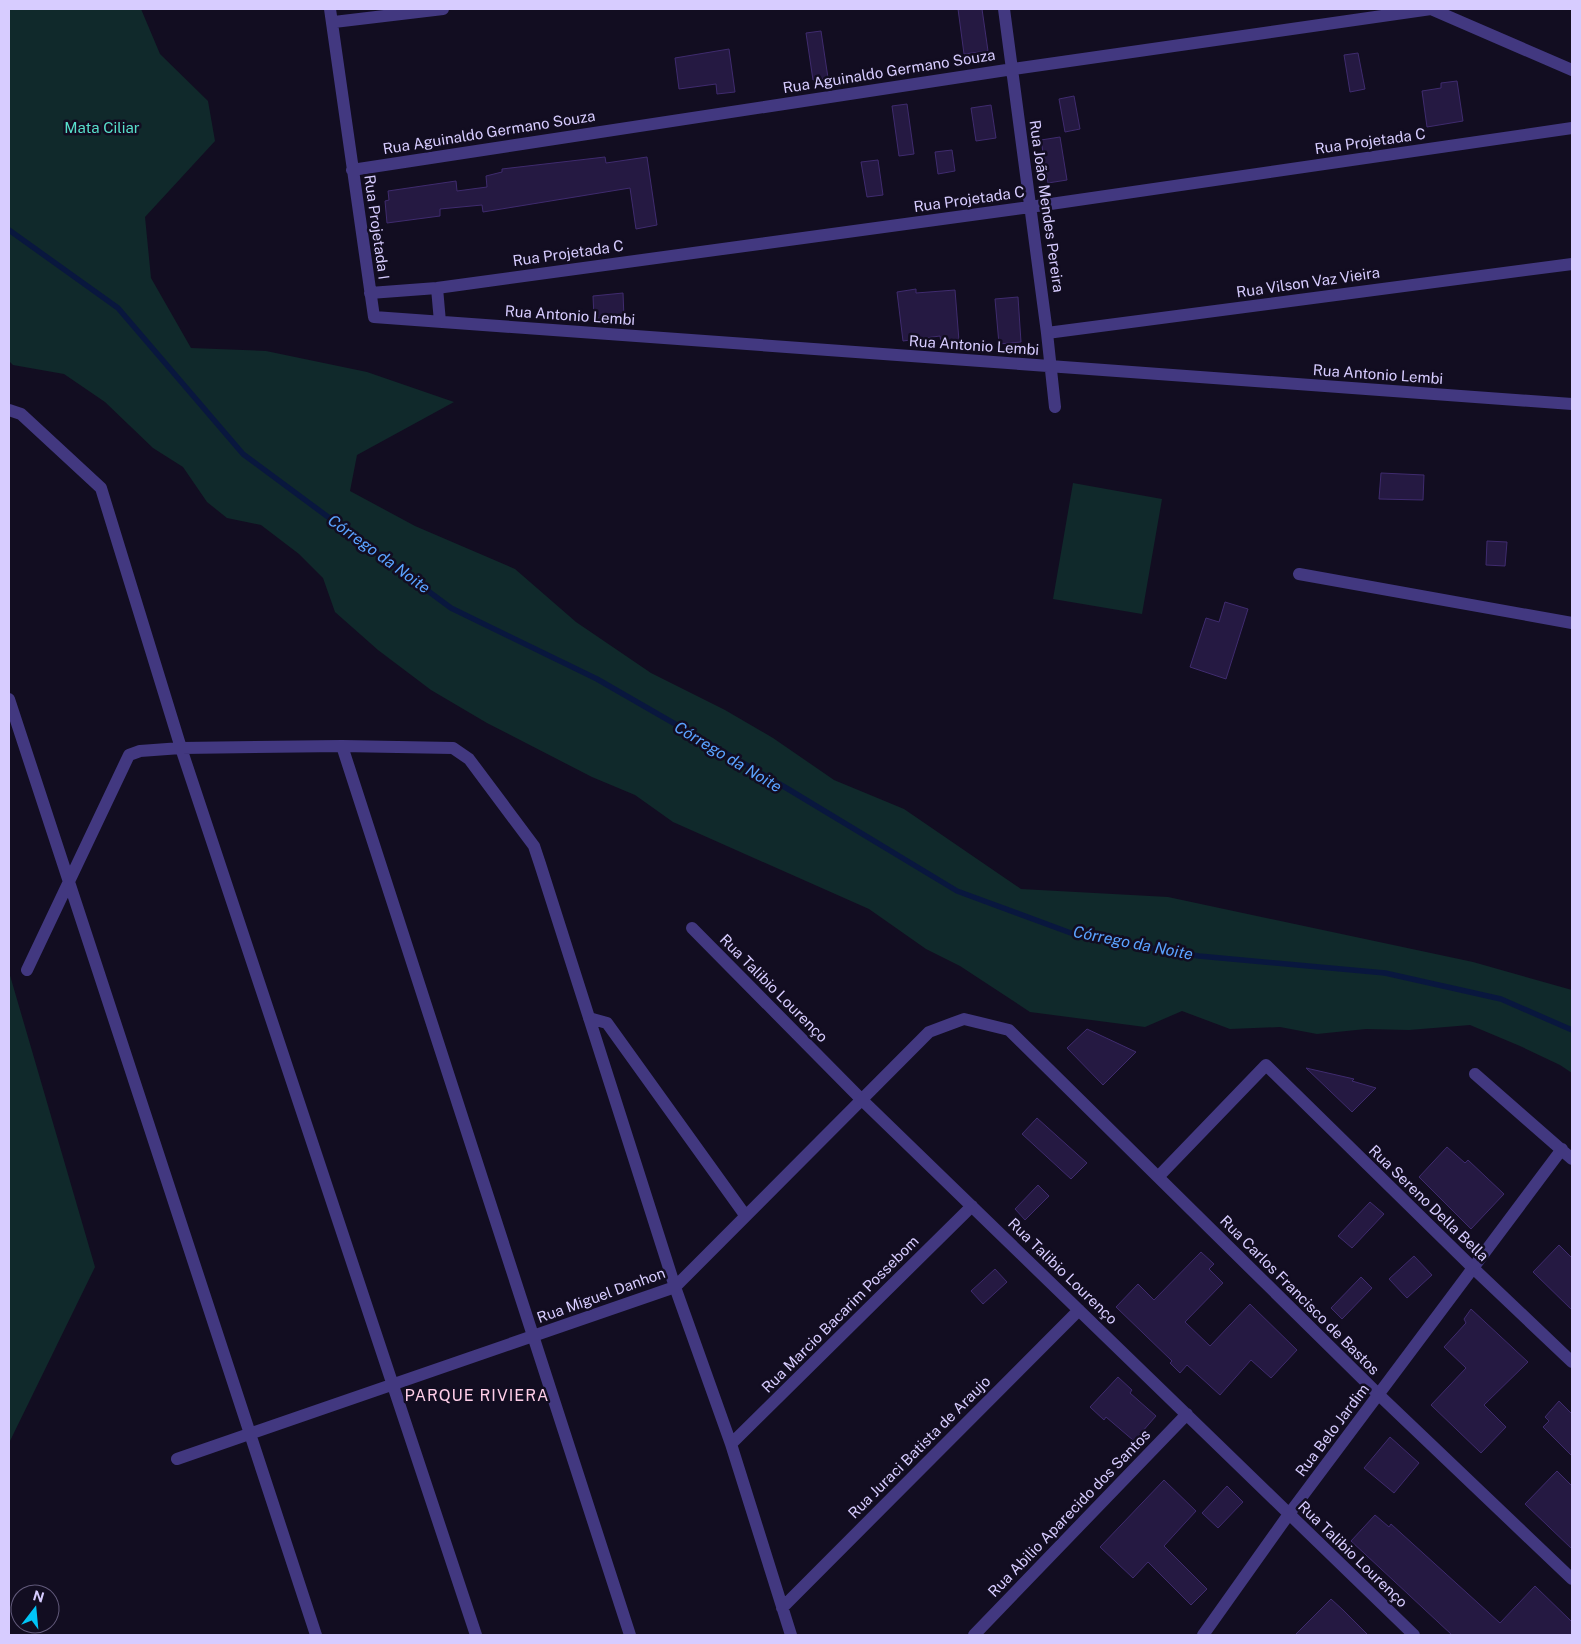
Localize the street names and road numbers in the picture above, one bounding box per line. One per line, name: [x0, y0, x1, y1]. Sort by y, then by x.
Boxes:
street label: Rua Aguinaldo Germano Souza: [782, 46, 996, 96]
street label: Rua Aguinaldo Germano Souza: [382, 107, 596, 157]
street label: Rua João Mendes Pereira: [1026, 119, 1068, 293]
street label: Rua Projetada C: [1313, 125, 1427, 157]
street label: Rua Projetada I: [361, 173, 393, 281]
street label: Rua Projetada C: [912, 183, 1026, 215]
street label: Rua Projetada C: [511, 237, 625, 269]
street label: Rua Vilson Vaz Vieira: [1235, 264, 1381, 300]
street label: Rua Antonio Lembi: [504, 302, 636, 328]
street label: Rua Antonio Lembi: [908, 332, 1040, 358]
street label: Rua Antonio Lembi: [1312, 361, 1444, 387]
street label: Rua Talibio Lourenço: [717, 931, 831, 1045]
street label: Rua Sereno Della Bella: [1366, 1141, 1492, 1265]
street label: Rua Carlos Francisco de Bastos: [1217, 1212, 1383, 1378]
street label: Rua Talibio Lourenço: [1005, 1214, 1121, 1328]
street label: Rua Marcio Bacarim Possebom: [758, 1232, 922, 1396]
street label: Rua Miguel Danhon: [535, 1264, 667, 1326]
street label: Rua Juraci Batista de Araujo: [844, 1372, 994, 1522]
street label: Rua Belo Jardim: [1292, 1380, 1372, 1480]
street label: Rua Abilio Aparecido dos Santos: [984, 1426, 1154, 1600]
street label: Rua Talibio Lourenço: [1295, 1497, 1411, 1611]

